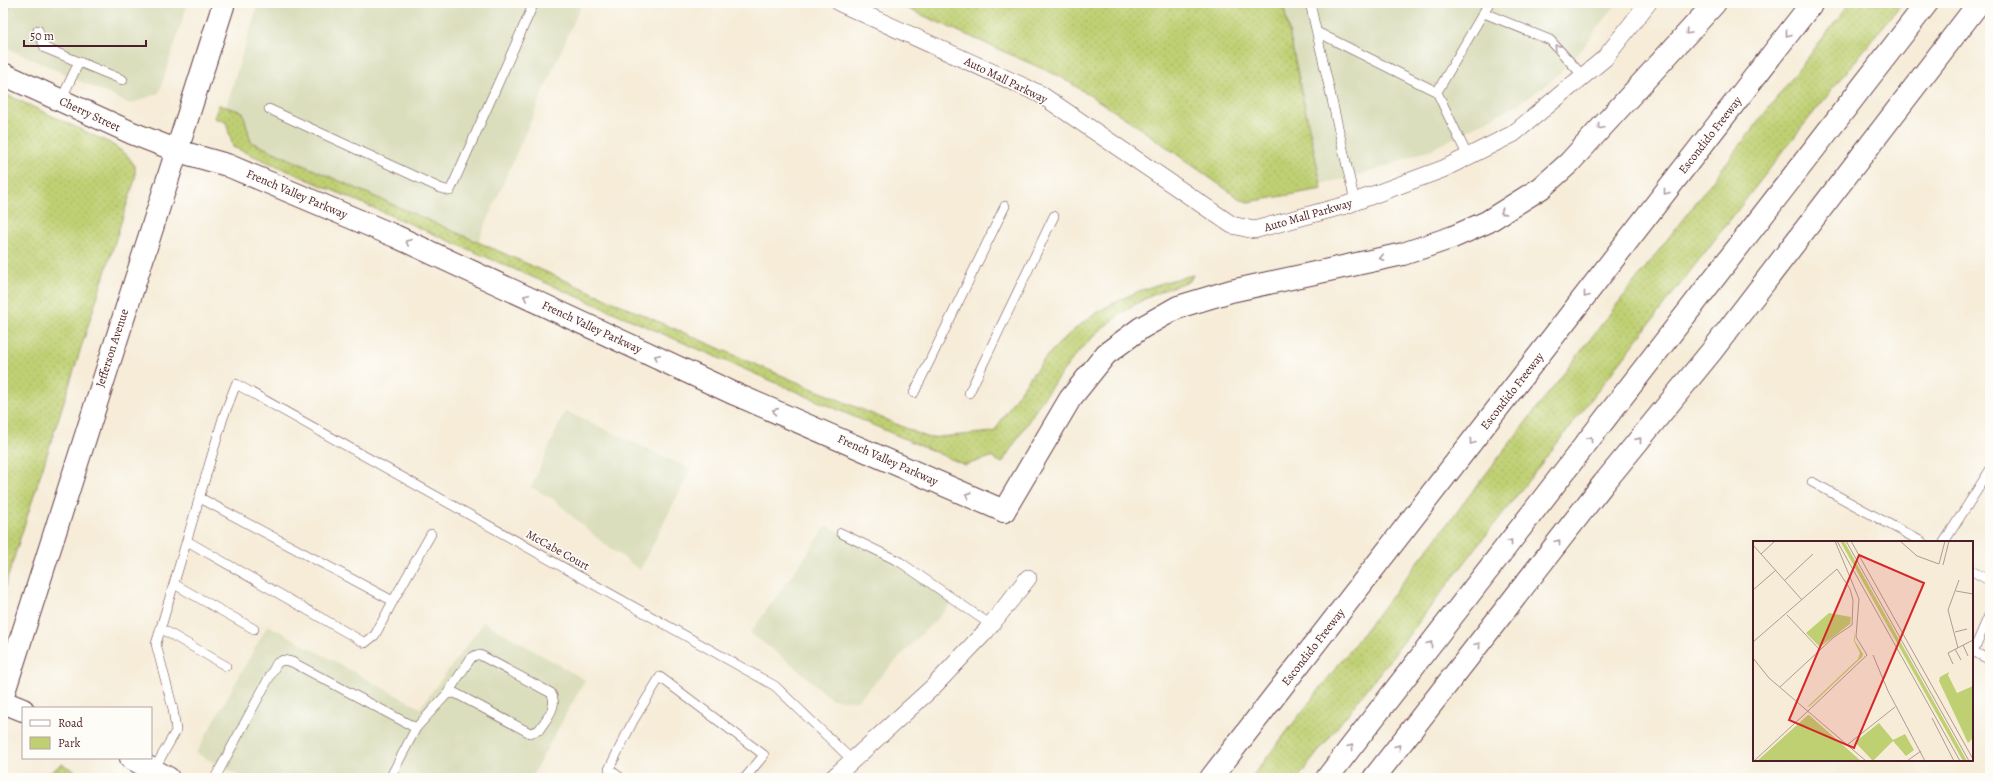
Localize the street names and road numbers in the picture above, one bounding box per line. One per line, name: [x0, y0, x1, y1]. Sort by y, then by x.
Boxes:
street label: Auto Mall Parkway: [961, 52, 1051, 107]
street label: Escondido Freeway: [1675, 92, 1746, 177]
street label: Cherry Street: [57, 93, 123, 135]
street label: French Valley Parkway: [244, 165, 351, 223]
street label: Auto Mall Parkway: [1261, 195, 1355, 236]
street label: French Valley Parkway: [539, 297, 645, 357]
street label: Jefferson Avenue: [92, 307, 132, 389]
street label: Escondido Freeway: [1477, 348, 1548, 433]
street label: French Valley Parkway: [835, 431, 941, 490]
street label: McCabe Court: [523, 526, 593, 574]
street label: Escondido Freeway: [1278, 604, 1349, 689]

